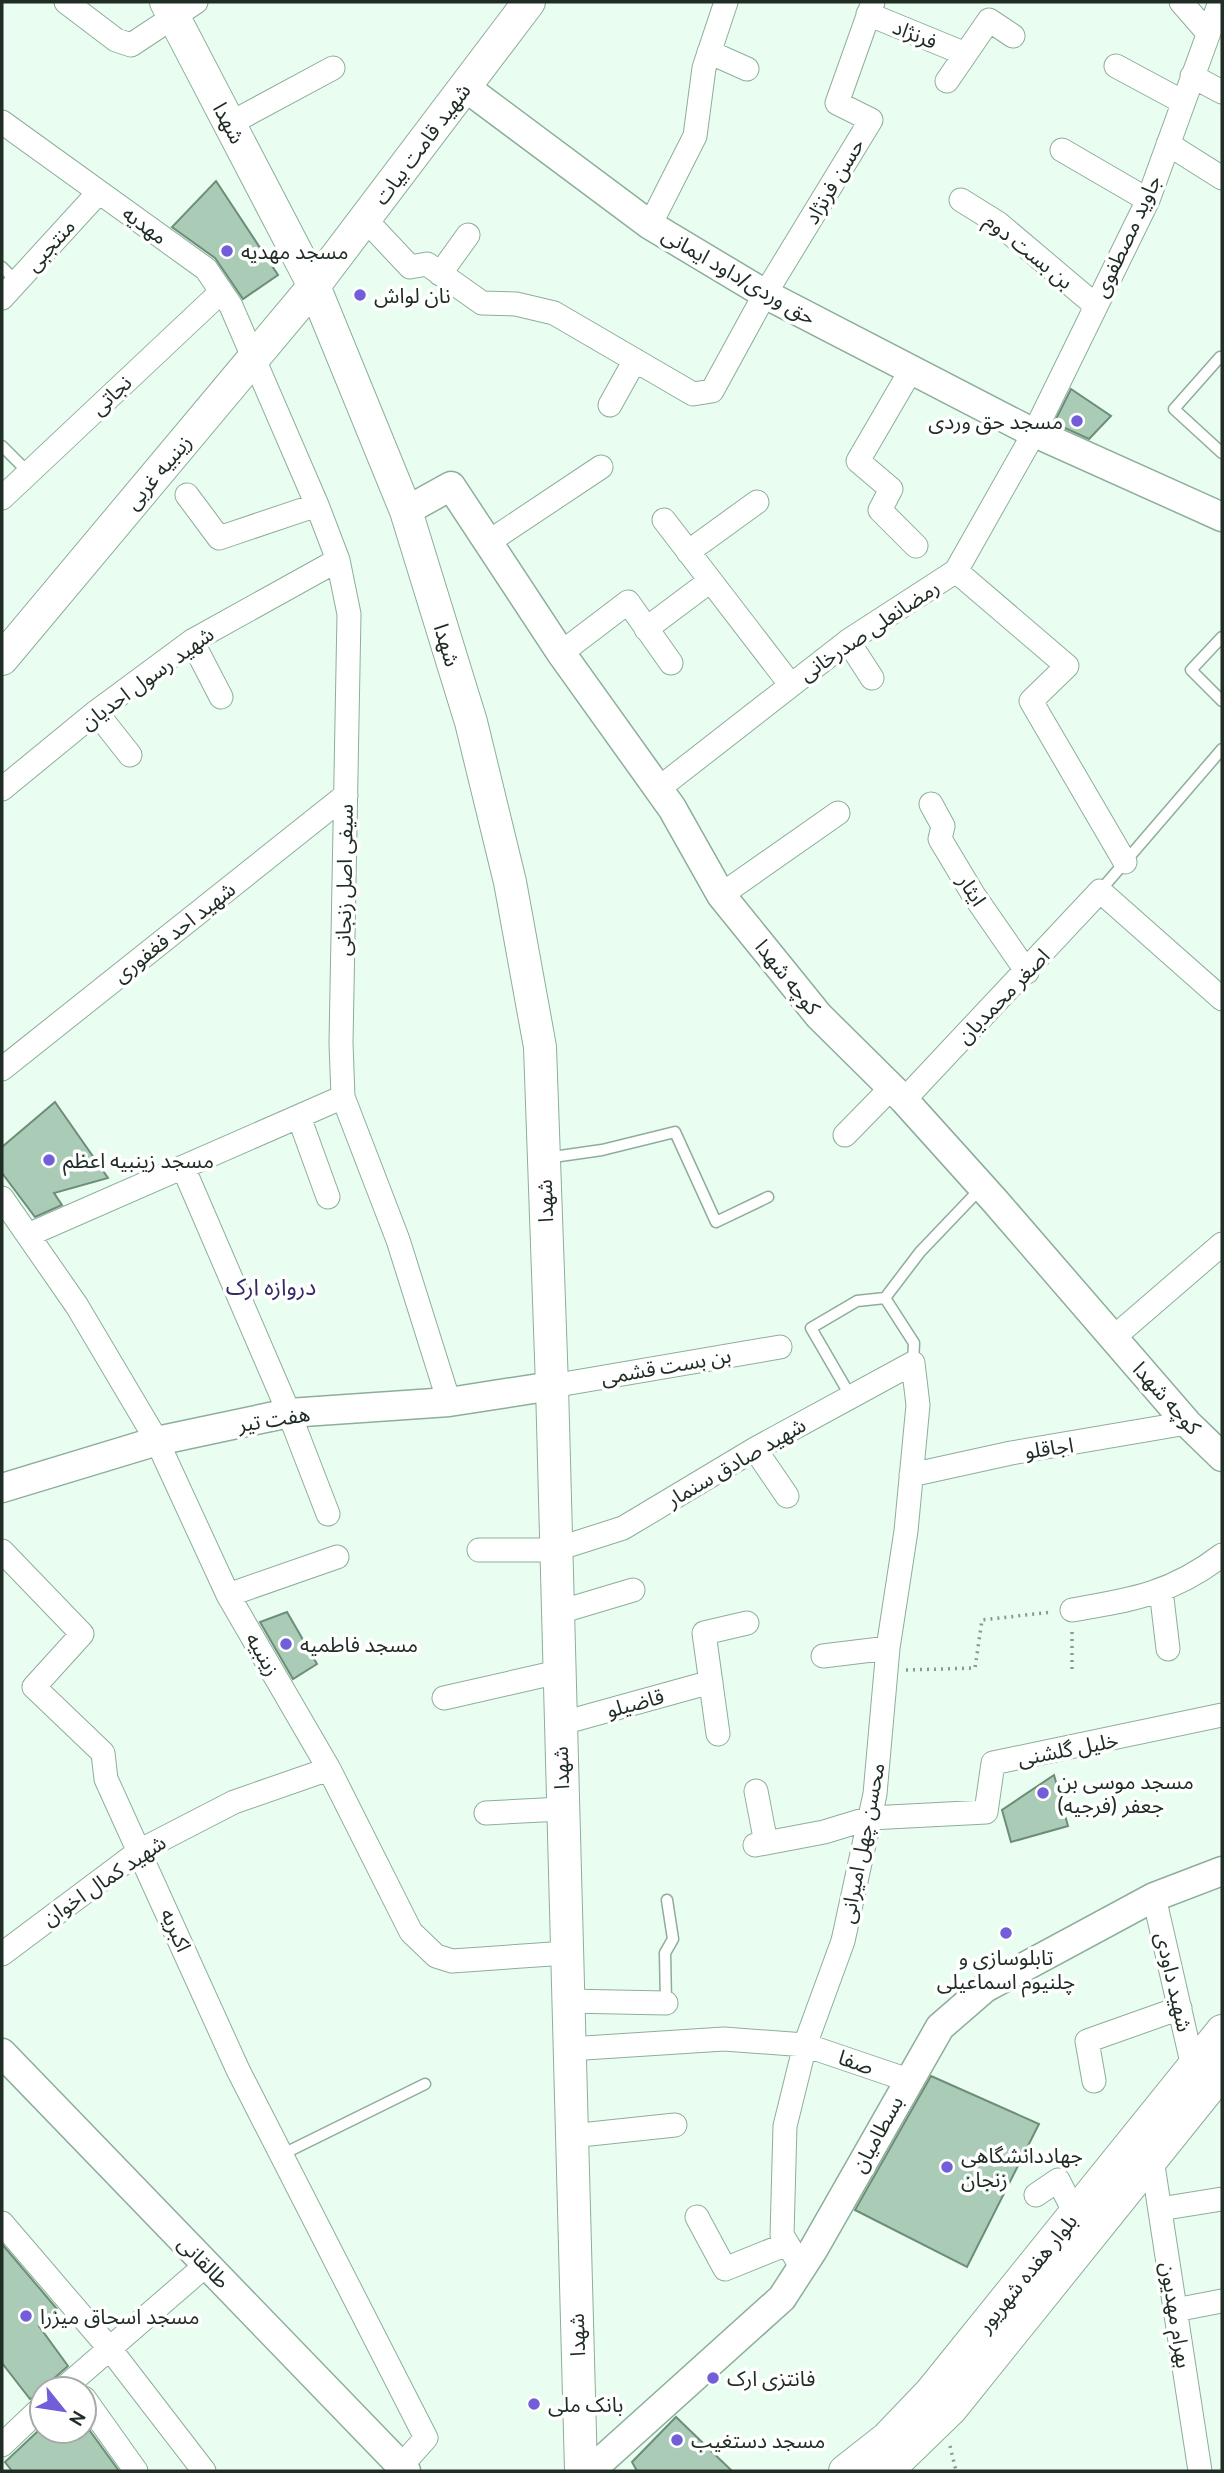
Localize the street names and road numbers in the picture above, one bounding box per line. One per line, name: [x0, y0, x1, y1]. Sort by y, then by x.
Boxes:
street label: فرنژاد: [889, 14, 941, 54]
street label: شهید قامت بیات: [368, 78, 476, 210]
street label: شهدا: [208, 98, 250, 148]
street label: حسن فرنژاد: [799, 133, 869, 229]
street label: جاوید مصطفوی: [1088, 171, 1166, 301]
street label: مهدیه: [118, 200, 172, 250]
street label: بن بست دوم: [977, 208, 1078, 297]
street label: منتجبی: [20, 214, 80, 276]
street label: حق وردی/داود ایمانی: [657, 222, 820, 331]
street label: نجاتی: [85, 370, 137, 420]
street label: زینبیه غربی: [120, 430, 196, 514]
street label: رمضانعلی صدرخانی: [794, 574, 944, 686]
street label: شهید رسول احدیان: [75, 621, 219, 735]
street label: شهدا: [429, 621, 465, 669]
street label: سیفی اصل زنجانی: [330, 804, 358, 956]
street label: ایثار: [952, 869, 991, 911]
street label: شهید احد فغفوری: [108, 876, 240, 988]
street label: کوچه شهدا: [749, 934, 826, 1020]
street label: اصغر محمدیان: [951, 943, 1055, 1049]
street label: شهدا: [532, 1179, 558, 1223]
street label: بن بست قشمی: [599, 1342, 733, 1390]
street label: کوچه شهدا: [1127, 1357, 1206, 1440]
street label: هفت تیر: [235, 1401, 312, 1437]
street label: شهید صادق سنمار: [661, 1412, 810, 1512]
street label: اجاقلو: [1023, 1432, 1075, 1464]
street label: زینبیه: [241, 1628, 285, 1680]
street label: قاضیلو: [604, 1683, 666, 1723]
street label: خلیل گلشنی: [1016, 1727, 1120, 1771]
street label: شهدا: [548, 1746, 574, 1790]
street label: محسن چهل امیرانی: [834, 1761, 891, 1926]
street label: شهید کمال اخوان: [37, 1829, 171, 1931]
street label: اکبریه: [155, 1904, 197, 1956]
street label: شهید داودی: [1150, 1930, 1198, 2034]
street label: صفا: [835, 2044, 877, 2080]
street label: بسطامیان: [846, 2091, 908, 2177]
street label: بلوار هفده شهریور: [971, 2209, 1082, 2338]
street label: طالقانی: [173, 2231, 235, 2293]
street label: بهرام مهدیون: [1151, 2260, 1197, 2371]
street label: شهدا: [564, 2313, 590, 2357]

